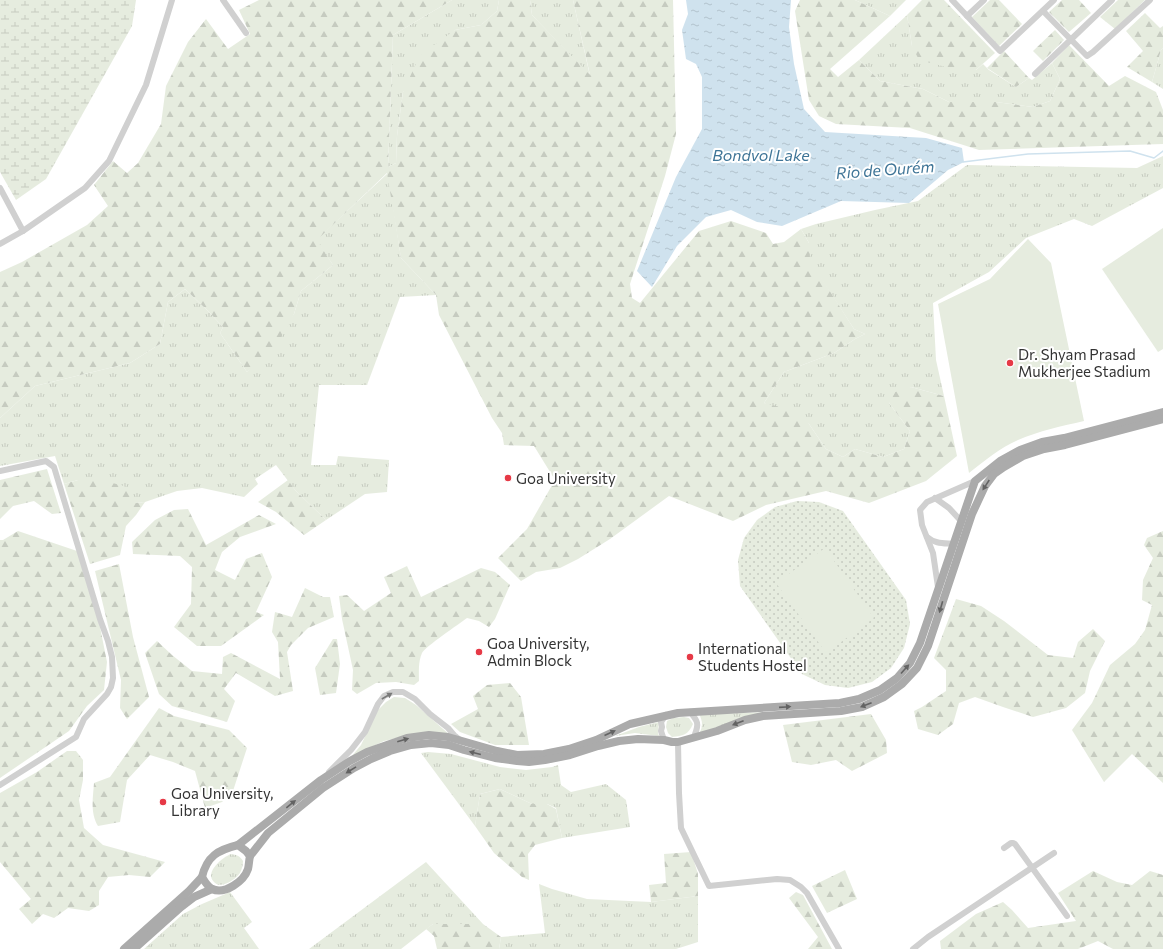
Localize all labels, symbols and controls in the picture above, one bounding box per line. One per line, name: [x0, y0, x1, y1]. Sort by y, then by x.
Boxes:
water label: Bondvol Lake: [712, 145, 810, 164]
water label: Rio de Ourém: [835, 156, 935, 182]
place label: Dr. Shyam Prasad Mukherjee Stadium: [1018, 345, 1150, 380]
marker: Dr. Shyam Prasad Mukherjee Stadium: [1005, 358, 1015, 368]
place label: Goa University: [516, 469, 616, 487]
marker: Goa University: [503, 473, 513, 483]
one-way arrow: [982, 480, 990, 491]
one-way arrow: [938, 601, 944, 613]
place label: Goa University, Admin Block: [487, 634, 589, 669]
place label: International Students Hostel: [698, 639, 807, 674]
marker: Goa University, Admin Block: [474, 647, 484, 657]
marker: International Students Hostel: [685, 652, 695, 662]
one-way arrow: [900, 664, 910, 674]
one-way arrow: [381, 692, 393, 699]
one-way arrow: [779, 703, 791, 710]
one-way arrow: [859, 703, 871, 709]
one-way arrow: [731, 721, 743, 727]
one-way arrow: [605, 730, 616, 736]
one-way arrow: [397, 737, 409, 743]
one-way arrow: [468, 750, 480, 756]
one-way arrow: [345, 766, 357, 773]
place label: Goa University, Library: [171, 784, 273, 819]
marker: Goa University, Library: [158, 797, 168, 807]
one-way arrow: [286, 800, 297, 809]

